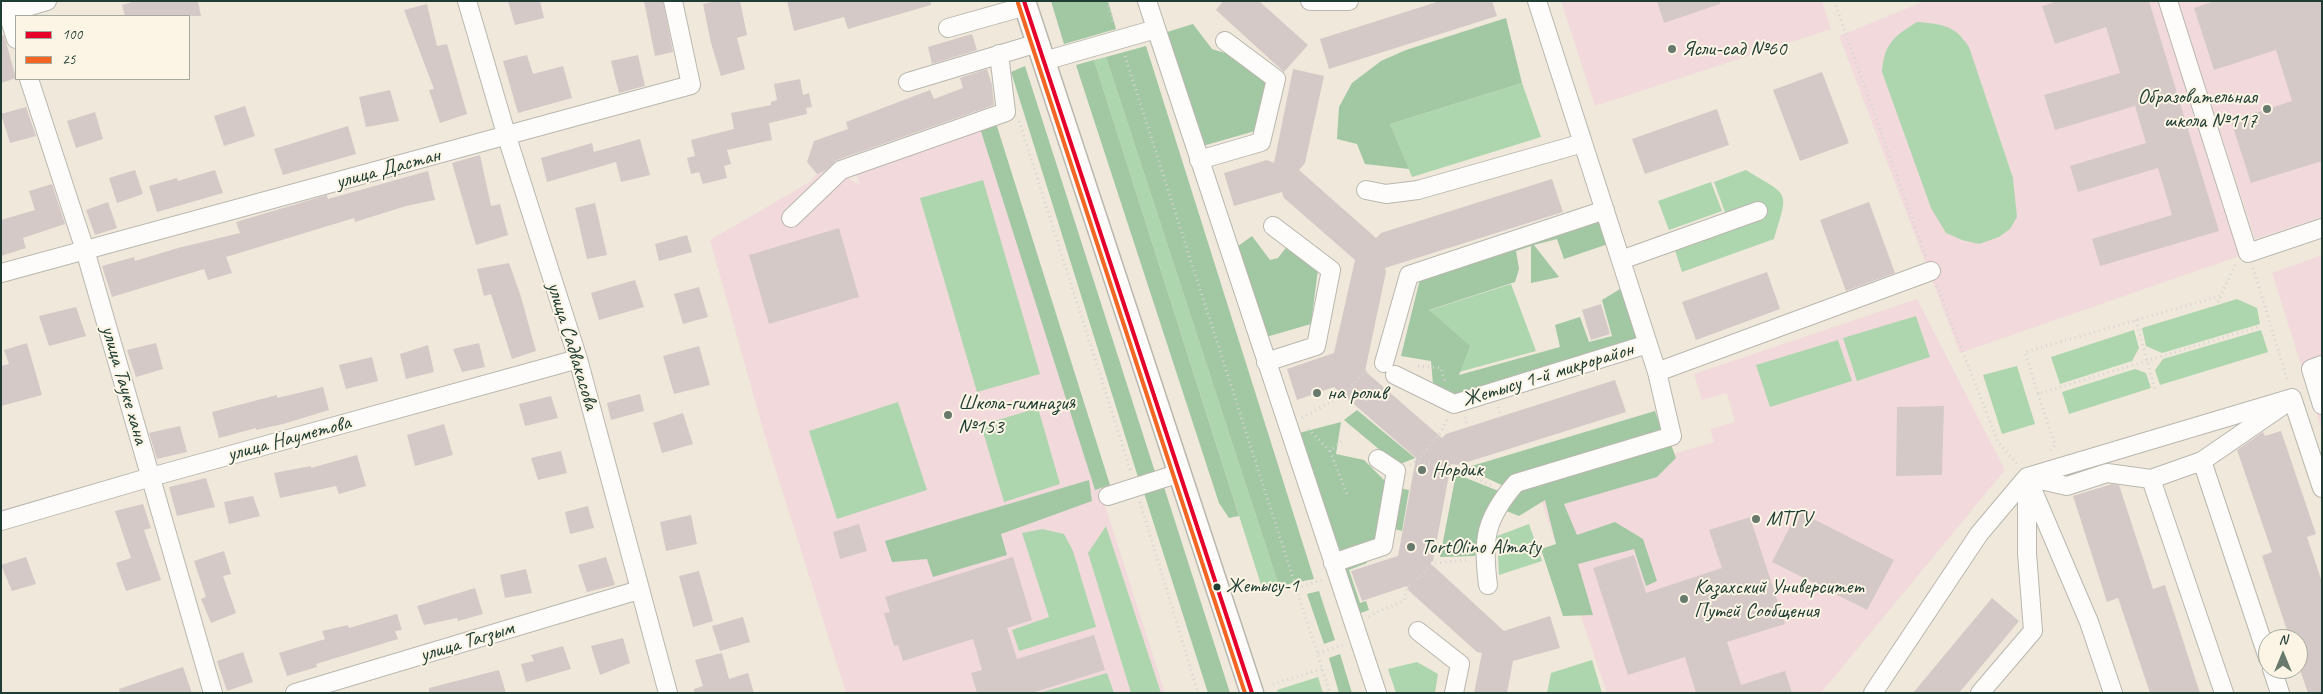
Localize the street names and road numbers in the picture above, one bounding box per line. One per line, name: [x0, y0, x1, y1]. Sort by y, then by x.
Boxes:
street label: улица Дастан: [333, 143, 443, 195]
street label: улица Садвакасова: [541, 279, 603, 413]
street label: улица Тауке хана: [95, 323, 153, 447]
street label: Жетысу 1-й микрорайон: [1459, 337, 1637, 413]
street label: улица Науметова: [225, 410, 353, 468]
street label: улица Тагзым: [417, 616, 517, 668]

